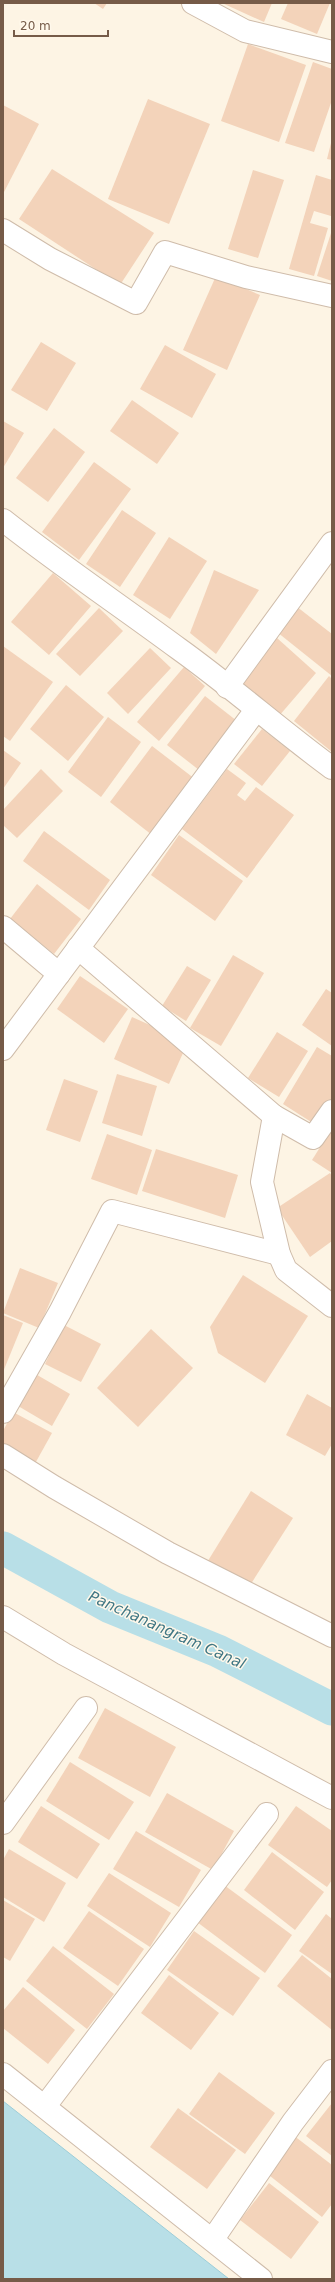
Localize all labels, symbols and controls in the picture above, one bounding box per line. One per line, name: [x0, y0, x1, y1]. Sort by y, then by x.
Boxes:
scale bar: [14, 12, 108, 38]
text: 20 m: [20, 19, 51, 33]
water label: Panchanangram Canal: [86, 1587, 249, 1673]

